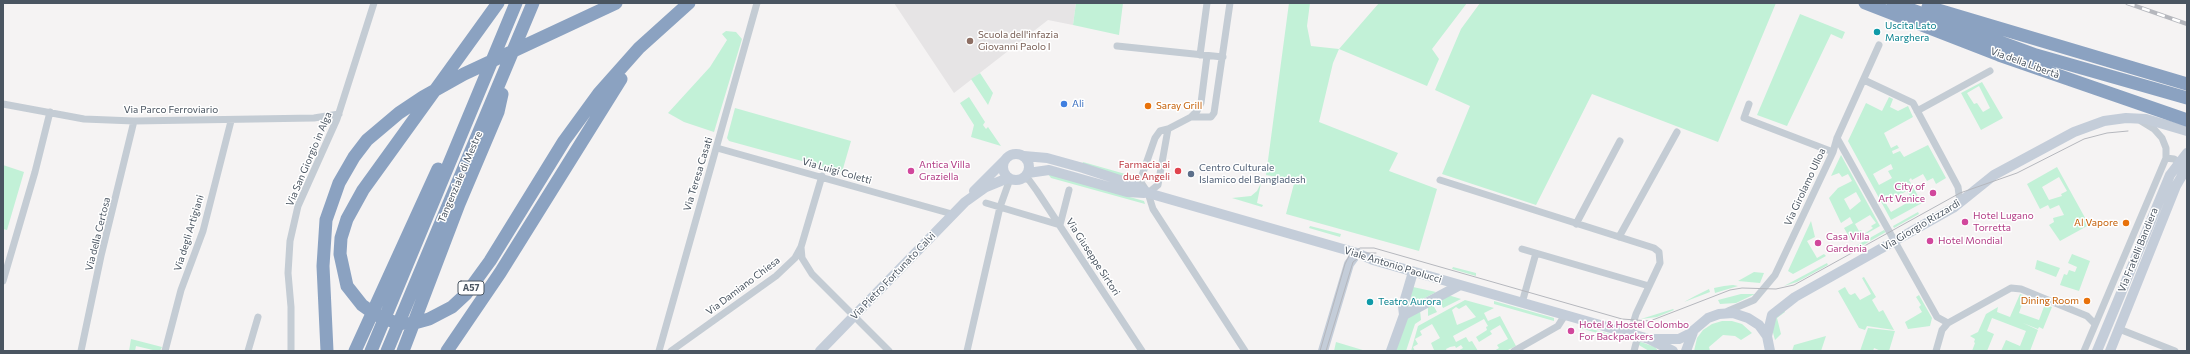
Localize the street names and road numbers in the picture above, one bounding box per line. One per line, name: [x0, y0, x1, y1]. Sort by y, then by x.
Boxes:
street label: Via della Libertà: [1989, 45, 2061, 81]
street label: Via Parco Ferroviario: [124, 104, 218, 116]
street label: Via San Giorgio in Alga: [284, 110, 334, 208]
street label: Tangenziale di Mestre: [435, 129, 485, 225]
street label: Via Teresa Casati: [681, 136, 715, 212]
street label: Via Girolamo Ulloa: [1782, 146, 1828, 228]
street label: Via Luigi Coletti: [801, 155, 873, 187]
street label: Via degli Artigiani: [172, 193, 206, 273]
street label: Via della Certosa: [83, 196, 113, 272]
street label: Via Giorgio Rizzardi: [1880, 197, 1962, 253]
street label: Via Fratelli Bandiera: [2116, 206, 2160, 294]
street label: Via Giuseppe Sirtori: [1063, 216, 1123, 298]
street label: Via Pietro Fortunato Calvi: [848, 230, 938, 322]
street label: Viale Antonio Paolucci: [1343, 244, 1443, 286]
street label: Via Damiano Chiesa: [704, 254, 782, 318]
road number: A57: [458, 281, 484, 295]

